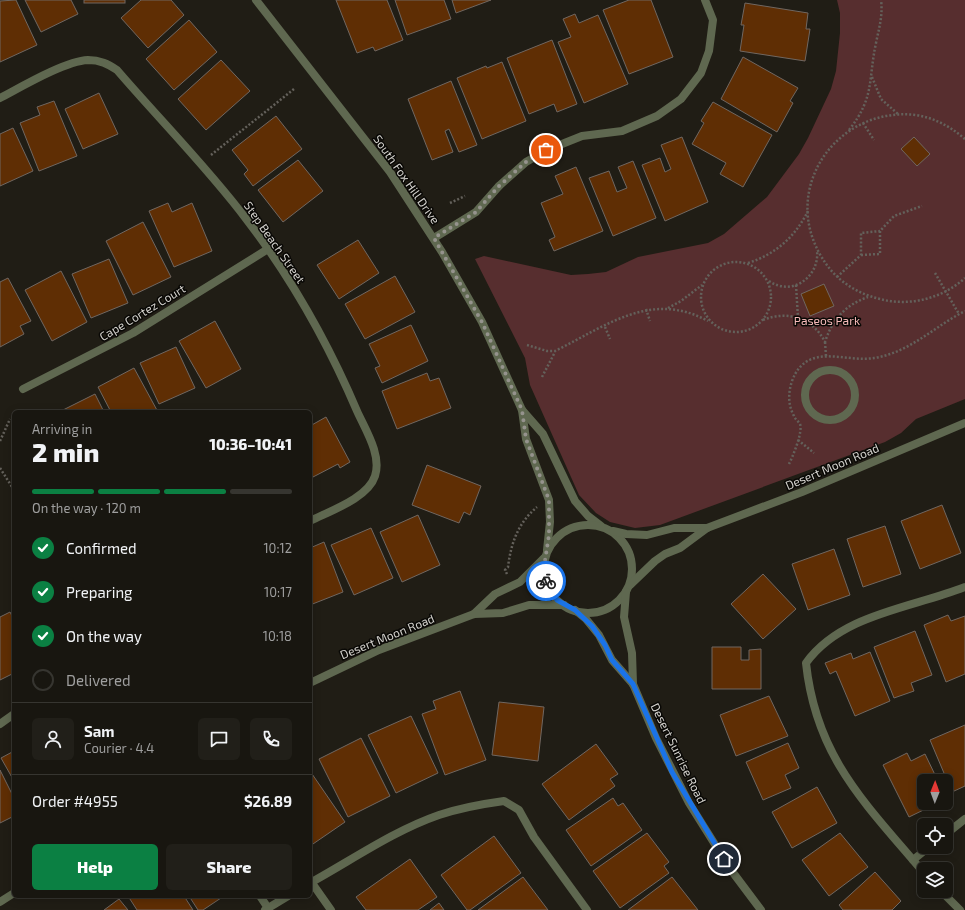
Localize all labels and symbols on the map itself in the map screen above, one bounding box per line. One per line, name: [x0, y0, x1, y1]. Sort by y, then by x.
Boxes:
street label: South Fox Hill Drive: [371, 132, 443, 226]
pin: [529, 133, 563, 167]
street label: Step Beach Street: [242, 198, 309, 286]
street label: Cape Cortez Court: [97, 281, 188, 343]
park label: Paseos Park: [794, 313, 860, 327]
street label: Desert Moon Road: [783, 440, 881, 492]
courier: [526, 561, 566, 601]
street label: Desert Moon Road: [338, 611, 436, 661]
street label: Desert Sunrise Road: [649, 700, 709, 806]
north arrow: [917, 774, 953, 810]
pin: [707, 842, 741, 876]

